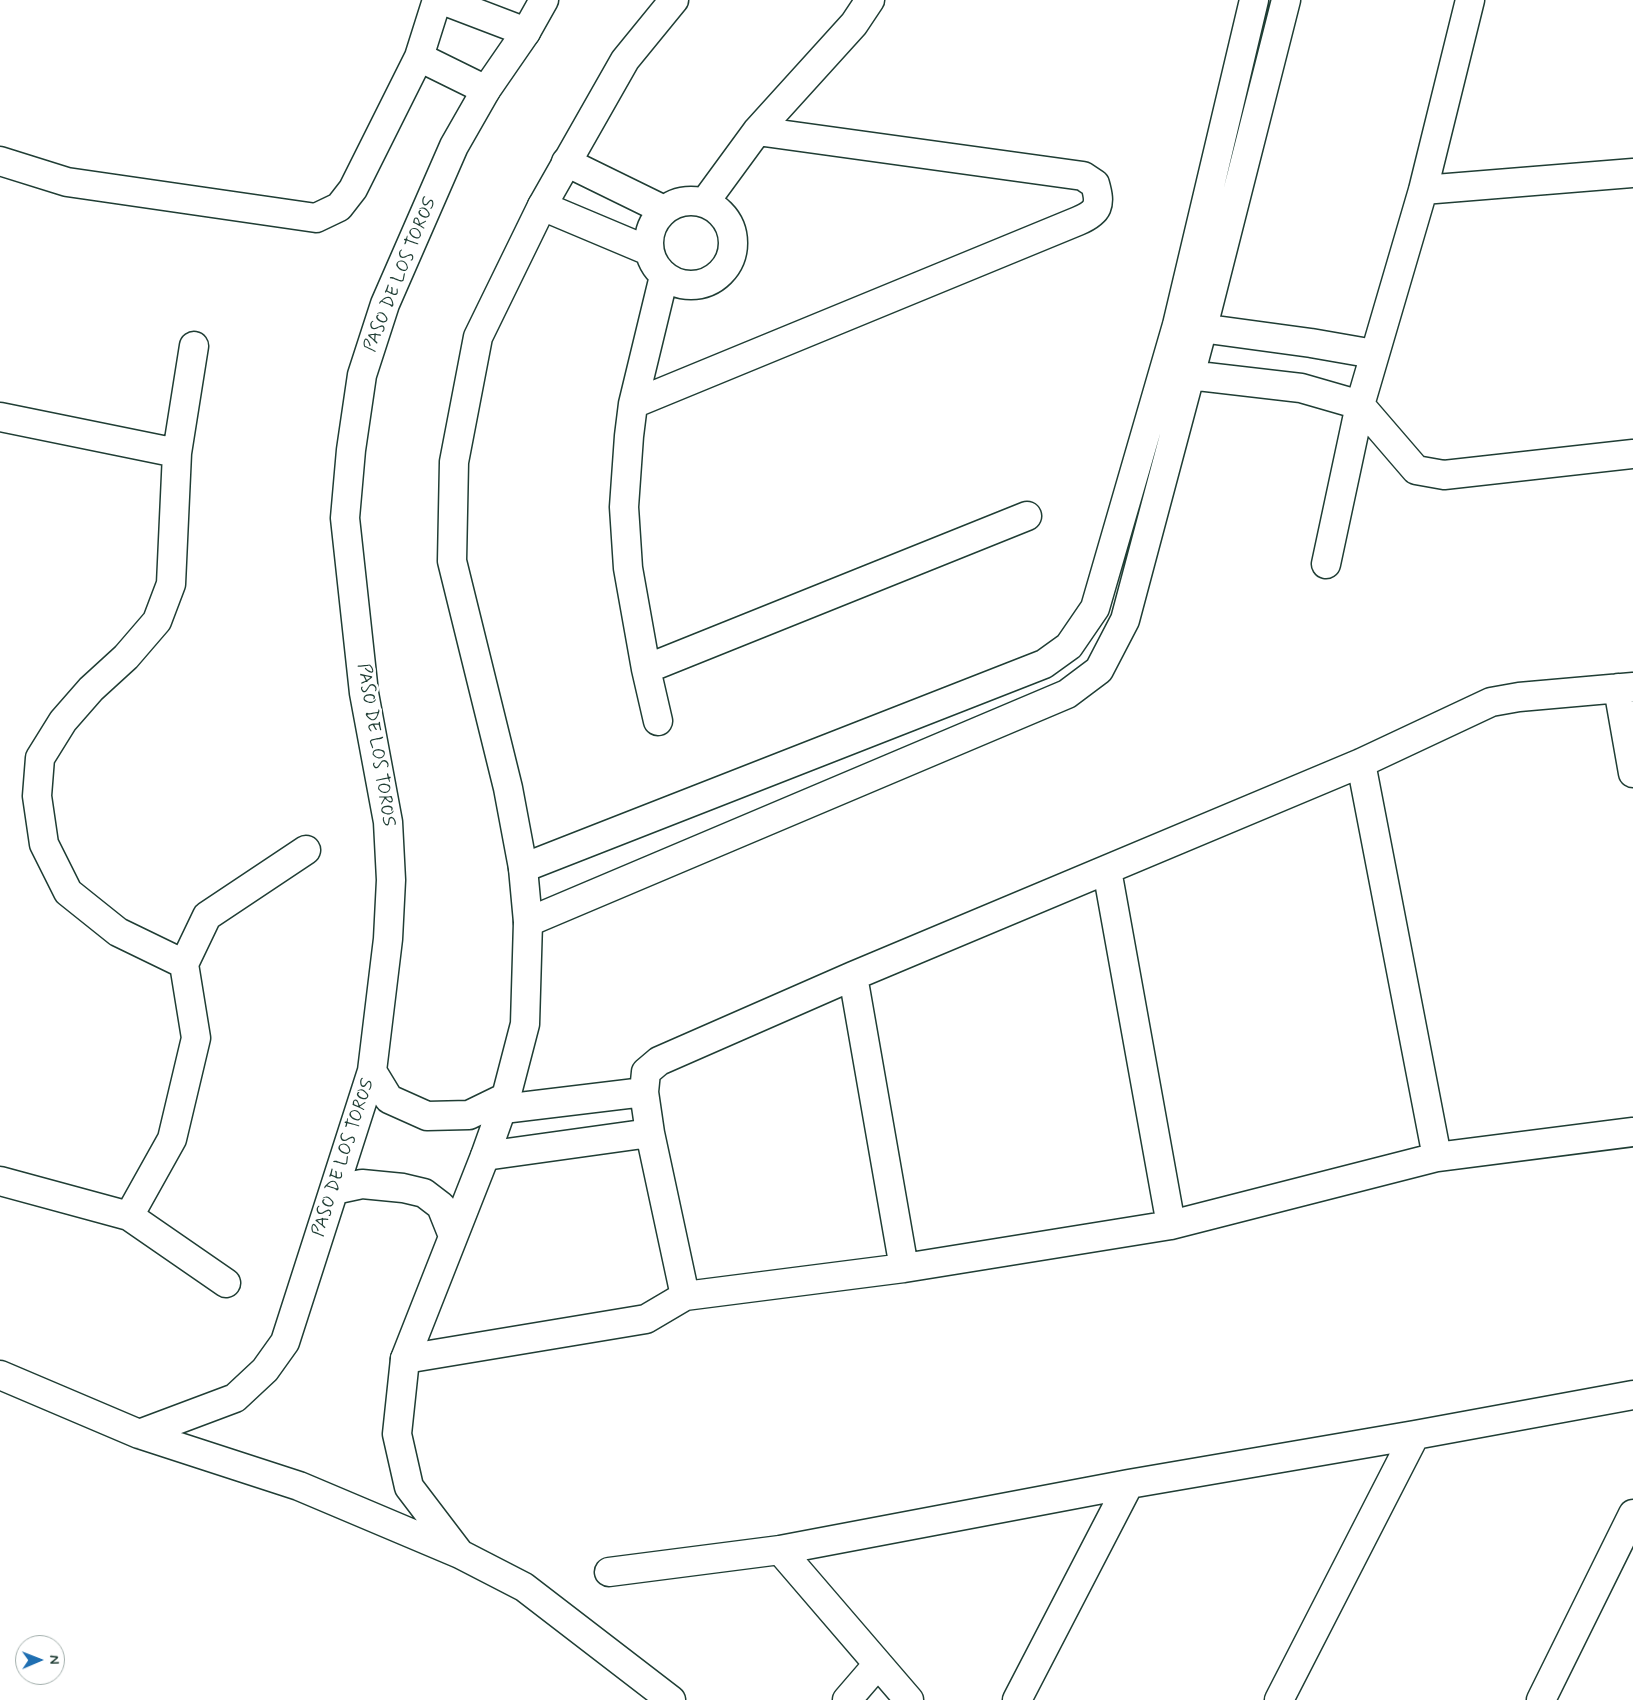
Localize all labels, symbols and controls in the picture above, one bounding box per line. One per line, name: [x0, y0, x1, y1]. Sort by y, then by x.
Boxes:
street label: PASO DE LOS TOROS: [360, 195, 442, 355]
street label: PASO DE LOS TOROS: [351, 662, 399, 828]
street label: PASO DE LOS TOROS: [308, 1076, 380, 1240]
north arrow: [15, 1635, 65, 1685]
text: N: [45, 1655, 63, 1665]

